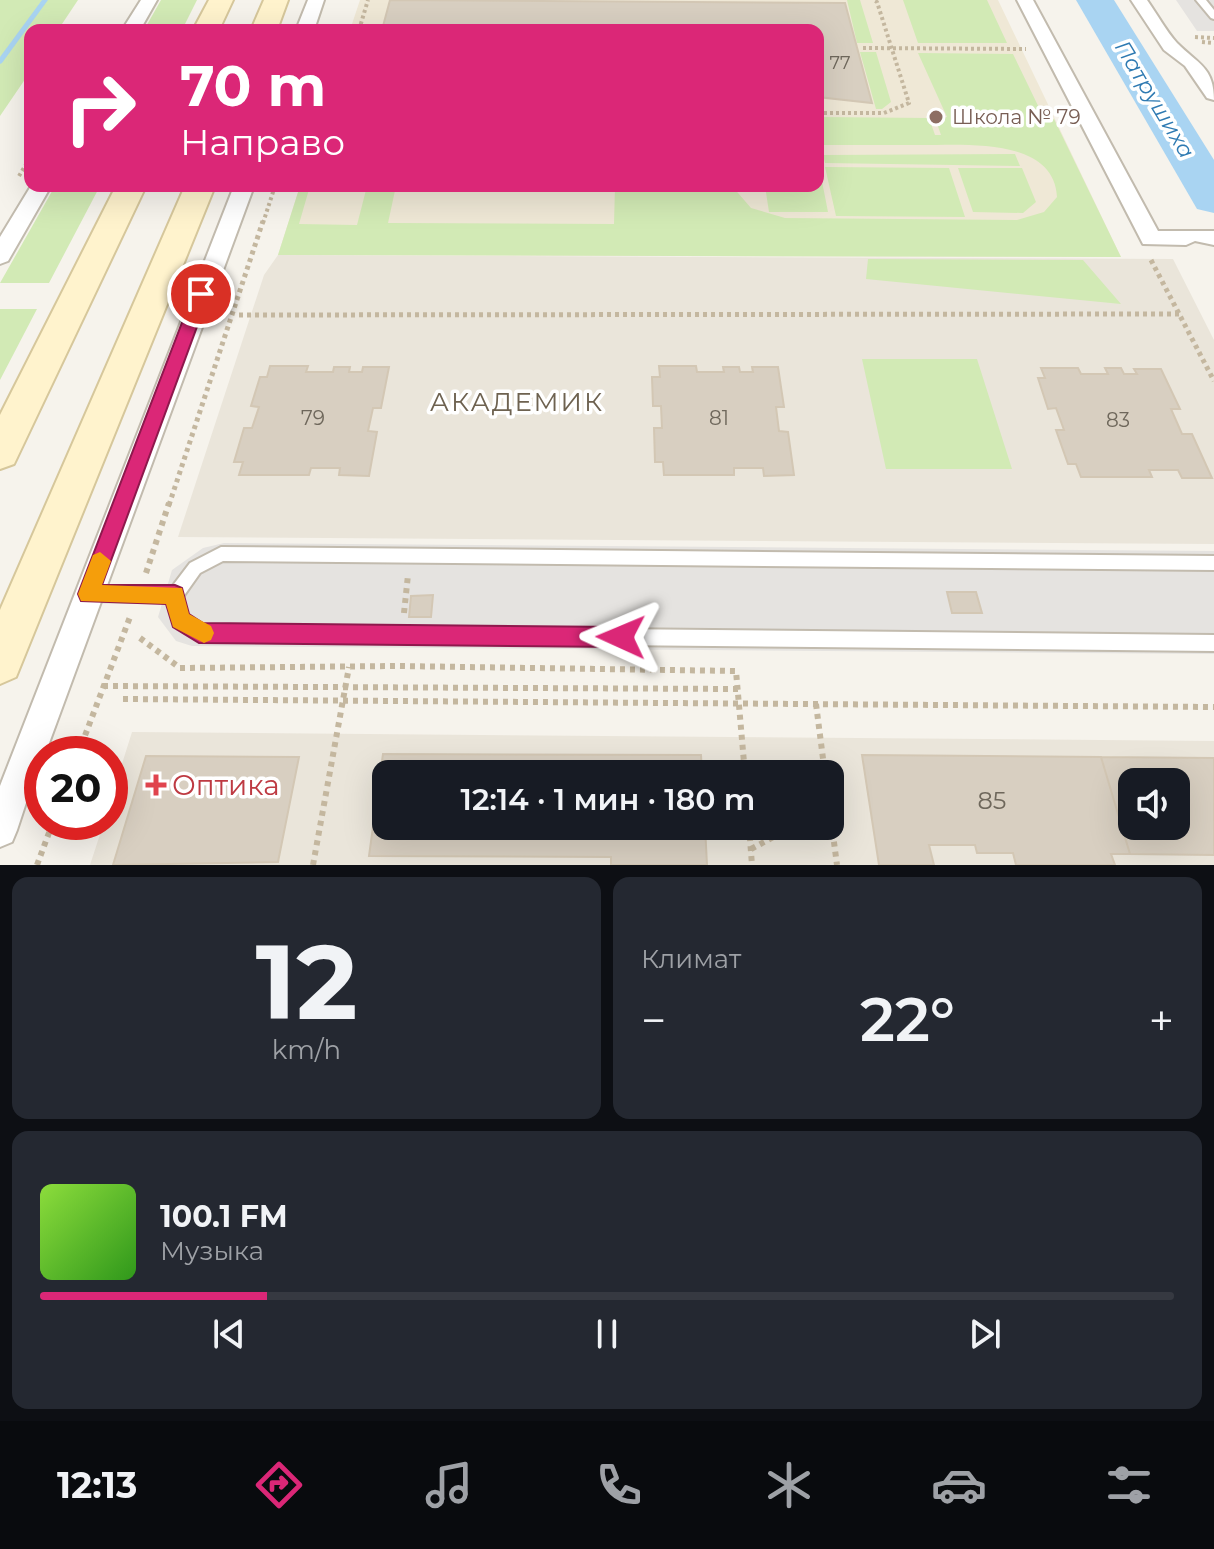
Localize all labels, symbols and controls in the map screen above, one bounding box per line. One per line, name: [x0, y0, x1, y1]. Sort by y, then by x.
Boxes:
water label: Патрушиха: [1109, 35, 1200, 163]
text: 70 m: [180, 52, 326, 120]
house number: 77: [829, 52, 851, 74]
icon: right: [48, 56, 152, 160]
place label: Школа № 79: [952, 105, 1081, 129]
marker: Школа № 79: [927, 108, 945, 126]
text: Направо: [180, 120, 345, 164]
pin: [167, 260, 235, 328]
icon: arrive: [179, 272, 223, 316]
district label: АКАДЕМИК: [430, 386, 604, 418]
house number: 79: [301, 406, 325, 430]
house number: 81: [709, 406, 729, 430]
house number: 83: [1106, 408, 1130, 432]
position arrow: [579, 595, 663, 679]
speed limit sign: 20: [24, 736, 128, 840]
place label: Оптика: [172, 768, 280, 802]
map controls: [1118, 768, 1190, 840]
button: sound: [1118, 768, 1190, 840]
marker: Оптика: [147, 776, 165, 794]
text: 12:14 · 1 мин · 180 m: [461, 781, 755, 818]
house number: 85: [978, 786, 1006, 815]
text: 12: [255, 918, 358, 1045]
text: Климат: [641, 943, 741, 975]
text: 22°: [860, 983, 955, 1056]
text: −: [641, 993, 666, 1047]
text: +: [1149, 993, 1174, 1047]
text: km/h: [272, 1034, 341, 1066]
text: 100.1 FM: [160, 1198, 288, 1235]
text: Музыка: [160, 1235, 264, 1267]
icon: previous: [207, 1312, 251, 1356]
icon: pause: [585, 1312, 629, 1356]
icon: next: [963, 1312, 1007, 1356]
icon: directions: [251, 1457, 307, 1513]
icon: music: [421, 1457, 477, 1513]
icon: phone: [591, 1457, 647, 1513]
icon: climate: [761, 1457, 817, 1513]
icon: car: [931, 1457, 987, 1513]
icon: filters: [1101, 1457, 1157, 1513]
text: 12:13: [57, 1463, 137, 1507]

